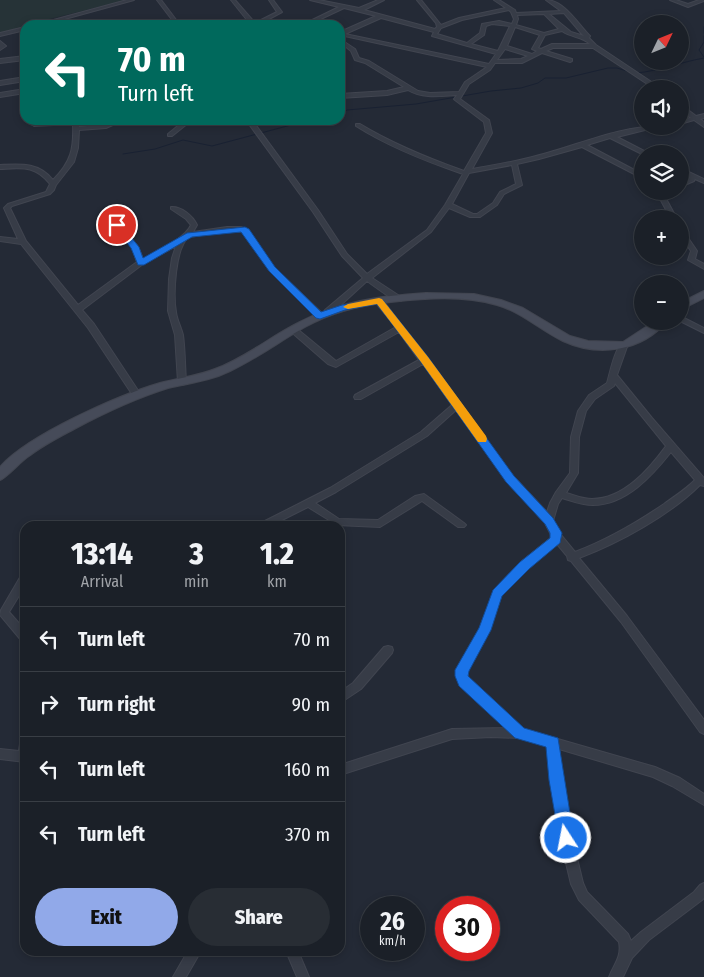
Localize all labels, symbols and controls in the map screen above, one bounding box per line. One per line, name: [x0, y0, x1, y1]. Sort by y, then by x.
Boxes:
north arrow: [634, 15, 689, 70]
map controls: [634, 15, 689, 330]
text: 70 m: [118, 38, 186, 80]
icon: left: [35, 40, 100, 105]
text: Turn left: [118, 80, 194, 107]
button: sound: [634, 80, 689, 135]
button: layers: [634, 145, 689, 200]
pin: [96, 204, 138, 246]
button: +: [634, 210, 689, 265]
icon: arrive: [103, 211, 131, 239]
button: −: [634, 275, 689, 330]
text: 13:14: [71, 536, 133, 572]
text: 3: [189, 536, 204, 572]
text: 1.2: [260, 536, 294, 572]
text: Arrival: [81, 572, 123, 591]
text: min: [184, 572, 209, 591]
text: km: [267, 572, 287, 591]
icon: left: [35, 625, 63, 653]
text: Turn left: [78, 628, 145, 651]
text: 70 m: [294, 628, 330, 651]
icon: right: [35, 690, 63, 718]
text: Turn right: [78, 693, 155, 716]
text: 90 m: [292, 693, 330, 716]
icon: left: [35, 755, 63, 783]
text: Turn left: [78, 758, 145, 781]
text: 160 m: [284, 758, 330, 781]
position arrow: [539, 811, 591, 863]
icon: left: [35, 820, 63, 848]
text: Turn left: [78, 823, 145, 846]
text: 370 m: [285, 823, 330, 846]
button: Exit: [35, 888, 178, 946]
button: Share: [188, 888, 330, 946]
speed limit sign: 30: [435, 896, 500, 961]
text: 26: [380, 907, 405, 937]
text: km/h: [379, 934, 406, 948]

